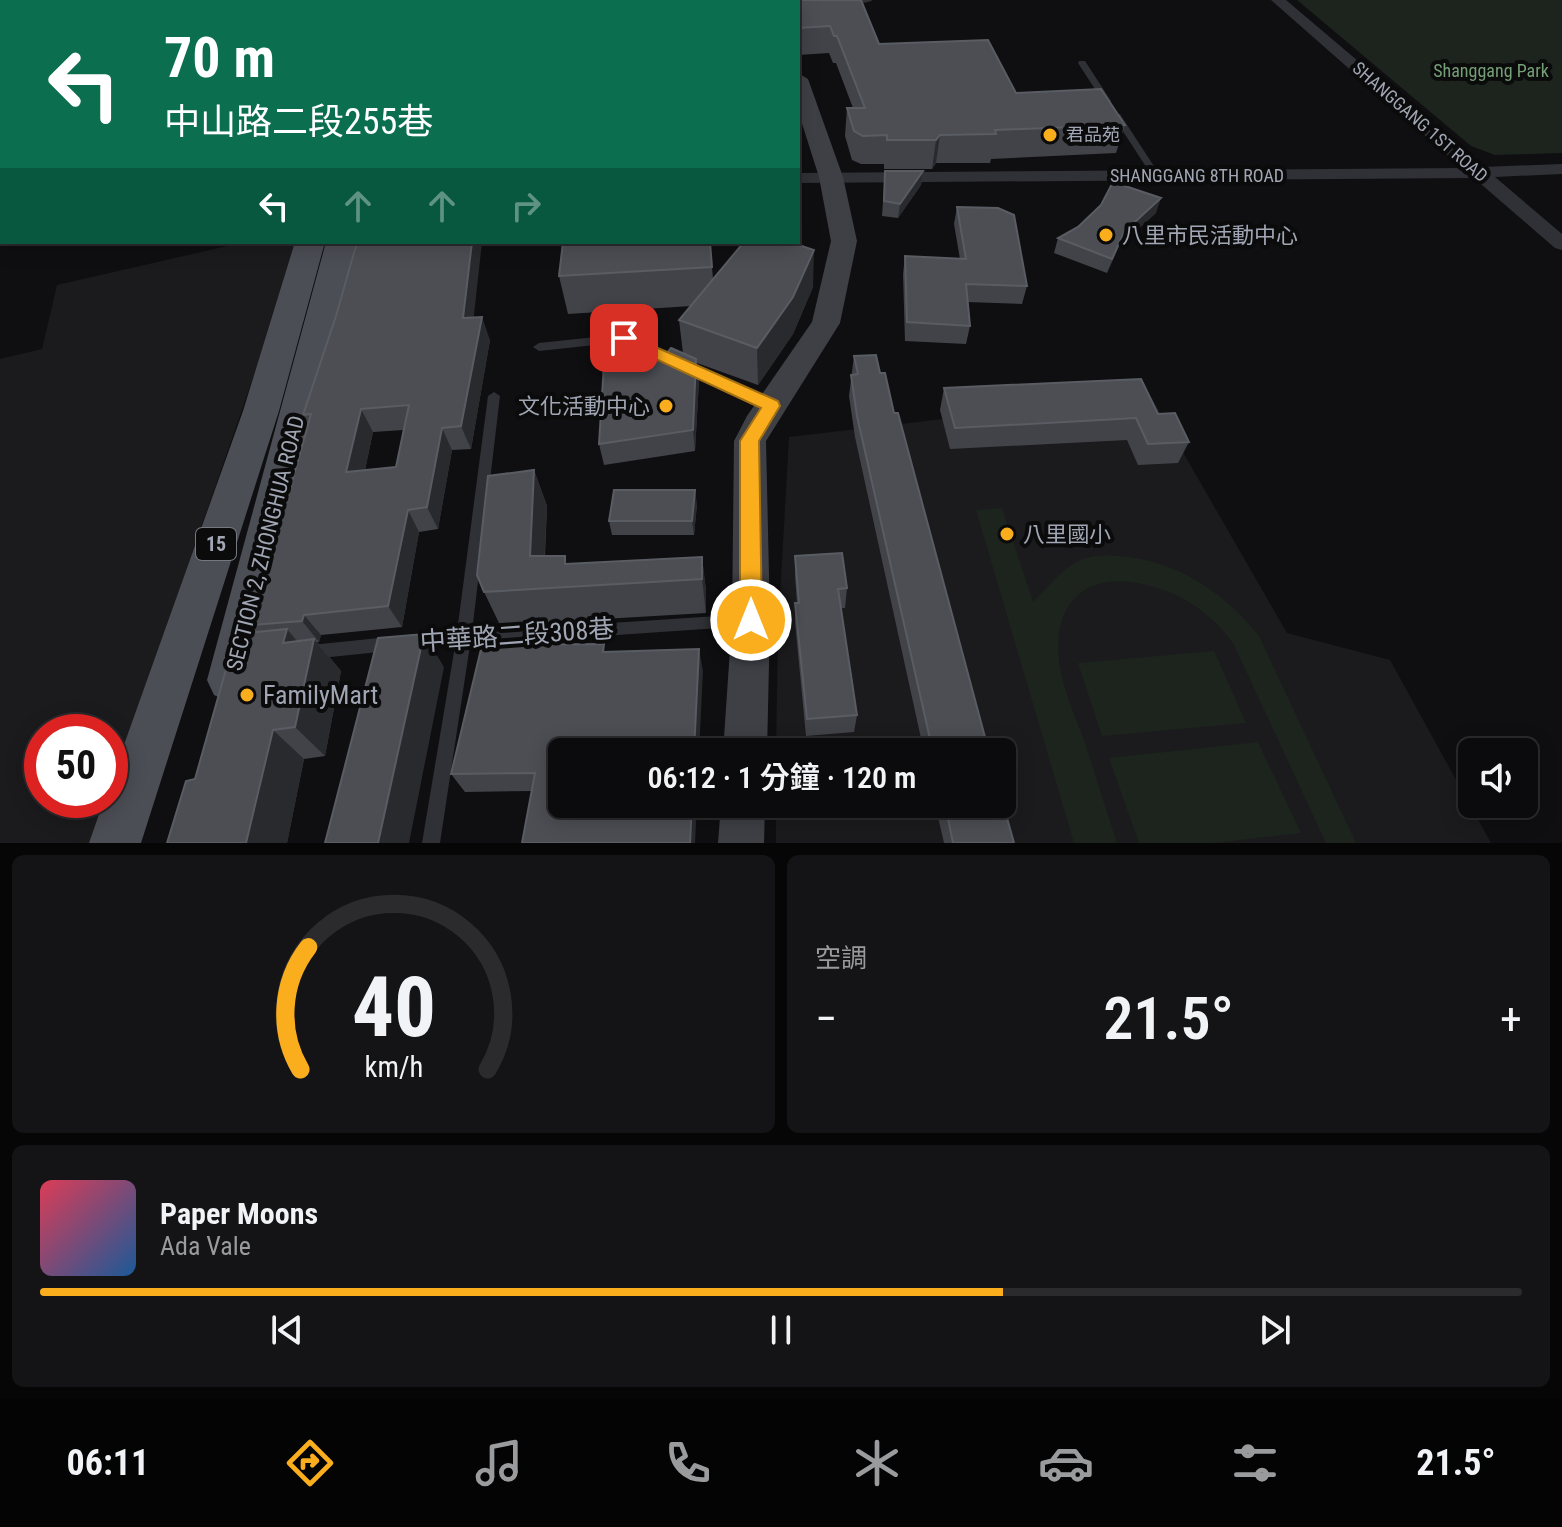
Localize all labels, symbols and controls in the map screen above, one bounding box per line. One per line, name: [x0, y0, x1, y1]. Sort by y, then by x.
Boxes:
text: 70 m: [164, 25, 275, 91]
icon: left: [32, 32, 136, 136]
street label: SHANGGANG 1ST ROAD: [1349, 57, 1492, 186]
park label: Shanggang Park: [1433, 60, 1549, 81]
text: 中山路二段255巷: [164, 101, 433, 143]
place label: 君品苑: [1066, 124, 1120, 145]
marker: 君品苑: [1041, 126, 1059, 144]
street label: SHANGGANG 8TH ROAD: [1110, 165, 1284, 186]
icon: left: [252, 184, 296, 228]
icon: ahead: [336, 184, 380, 228]
icon: ahead: [420, 184, 464, 228]
icon: right: [504, 184, 548, 228]
place label: 八里市民活動中心: [1122, 223, 1298, 248]
marker: 八里市民活動中心: [1097, 226, 1115, 244]
pin: [590, 304, 658, 372]
icon: arrive: [602, 316, 646, 360]
place label: 文化活動中心: [518, 394, 650, 419]
marker: 文化活動中心: [657, 397, 675, 415]
street label: SECTION 2, ZHONGHUA ROAD: [222, 413, 309, 673]
place label: 八里國小: [1023, 522, 1111, 547]
marker: 八里國小: [998, 525, 1016, 543]
road number: 15: [196, 528, 236, 560]
position arrow: [709, 578, 793, 662]
street label: 中華路二段308巷: [419, 613, 615, 657]
place label: FamilyMart: [263, 680, 378, 710]
marker: FamilyMart: [238, 686, 256, 704]
speed limit sign: 50: [24, 714, 128, 818]
map controls: [1458, 738, 1538, 818]
button: sound: [1458, 738, 1538, 818]
text: 06:12 · 1 分鐘 · 120 m: [648, 760, 916, 795]
text: 空調: [815, 943, 867, 973]
text: 40: [351, 959, 436, 1056]
text: 21.5°: [1103, 983, 1234, 1054]
text: −: [815, 993, 837, 1045]
text: +: [1500, 993, 1522, 1045]
text: km/h: [364, 1050, 423, 1084]
text: Paper Moons: [160, 1196, 318, 1231]
text: Ada Vale: [160, 1231, 251, 1261]
icon: previous: [265, 1308, 309, 1352]
icon: pause: [759, 1308, 803, 1352]
icon: next: [1253, 1308, 1297, 1352]
icon: directions: [282, 1435, 338, 1491]
icon: music: [471, 1435, 527, 1491]
icon: phone: [660, 1435, 716, 1491]
icon: climate: [849, 1435, 905, 1491]
icon: car: [1038, 1435, 1094, 1491]
icon: filters: [1227, 1435, 1283, 1491]
text: 06:11: [67, 1442, 149, 1484]
text: 21.5°: [1416, 1442, 1495, 1484]

